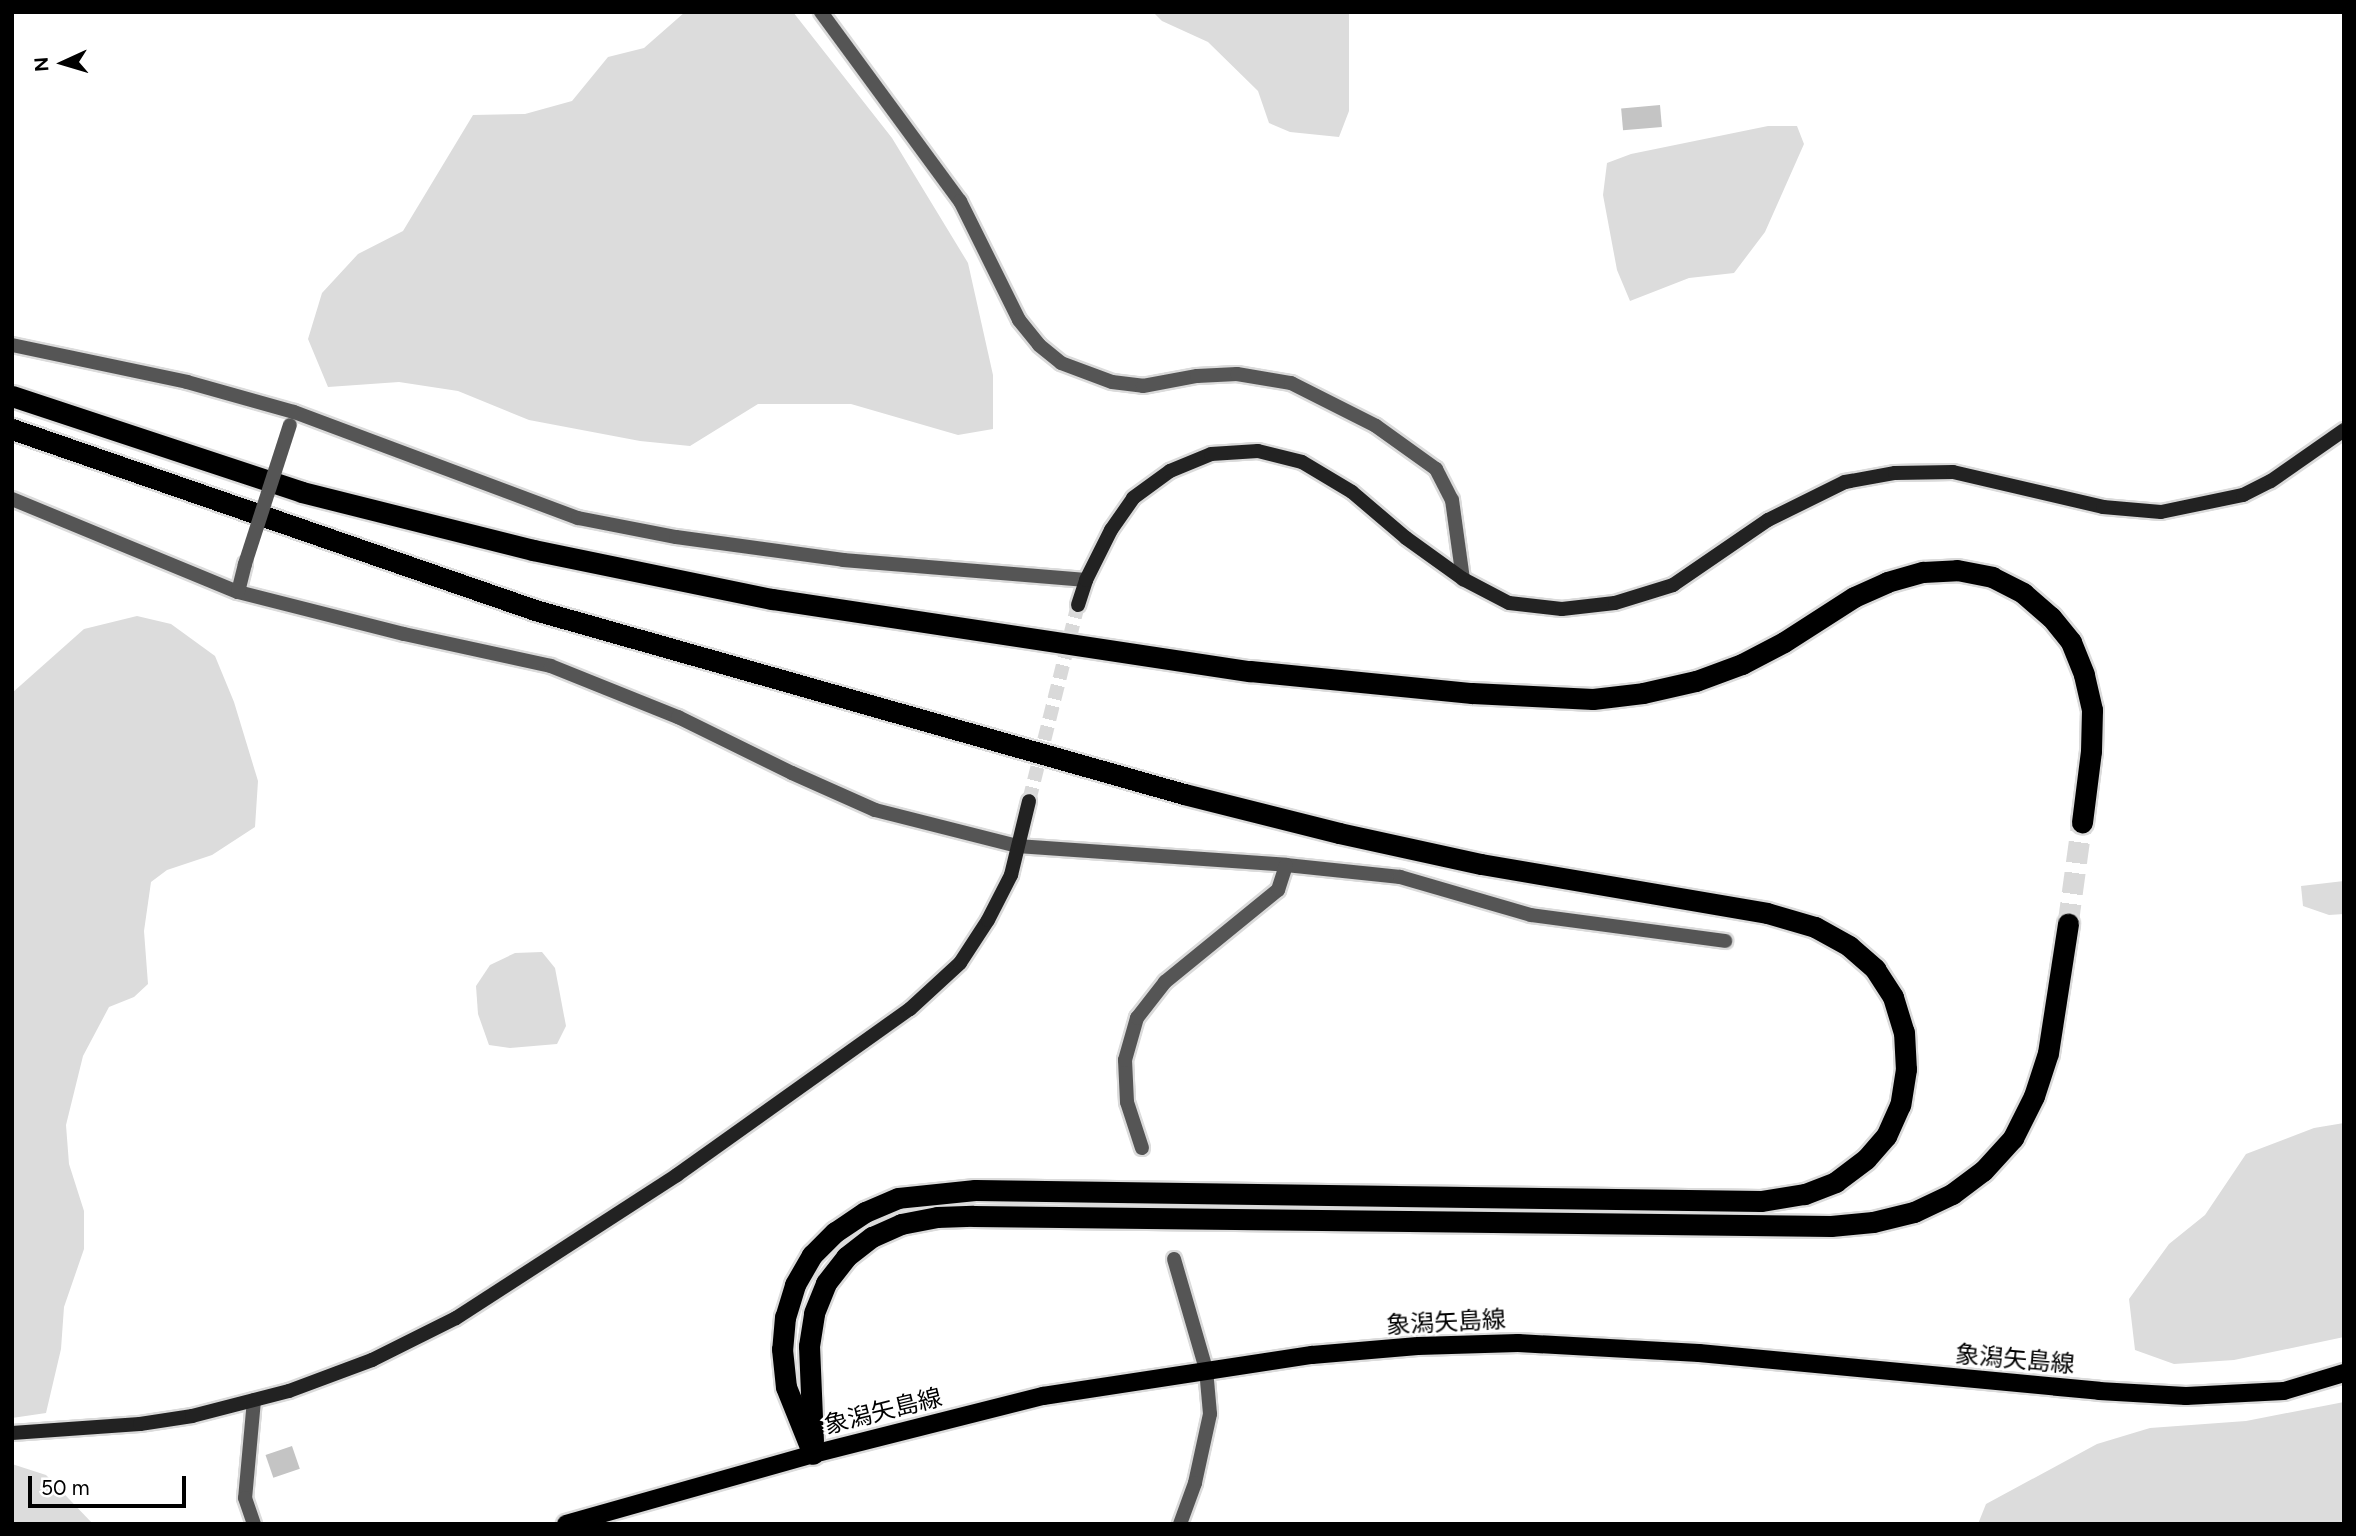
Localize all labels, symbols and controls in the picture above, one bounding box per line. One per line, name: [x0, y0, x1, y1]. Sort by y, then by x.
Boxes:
north arrow: [28, 28, 98, 98]
text: N: [30, 56, 54, 73]
street label: 象潟矢島線: [1385, 1304, 1507, 1340]
street label: 象潟矢島線: [1954, 1339, 2076, 1379]
street label: 象潟矢島線: [821, 1383, 945, 1439]
scale bar: [32, 1462, 189, 1506]
text: 50 m: [41, 1475, 90, 1500]

